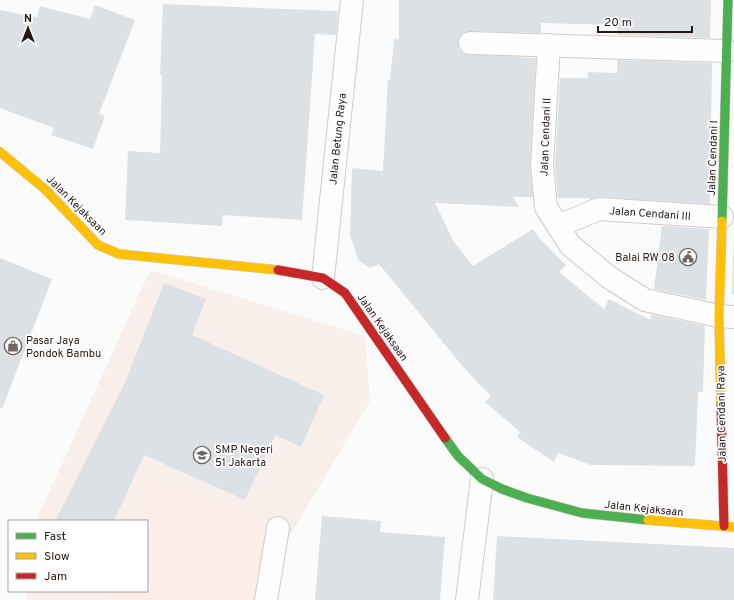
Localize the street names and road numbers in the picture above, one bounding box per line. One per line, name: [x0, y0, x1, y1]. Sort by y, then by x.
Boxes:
street label: Jalan Betung Raya: [326, 92, 350, 186]
street label: Jalan Cendani II: [538, 97, 554, 177]
street label: Jalan Cendani I: [705, 120, 721, 196]
street label: Jalan Kejaksaan: [43, 173, 109, 239]
street label: Jalan Cendani III: [609, 204, 691, 224]
street label: Jalan Kejaksaan: [354, 291, 411, 364]
street label: Jalan Cendani Raya: [714, 365, 730, 463]
street label: Jalan Kejaksaan: [604, 498, 684, 520]

